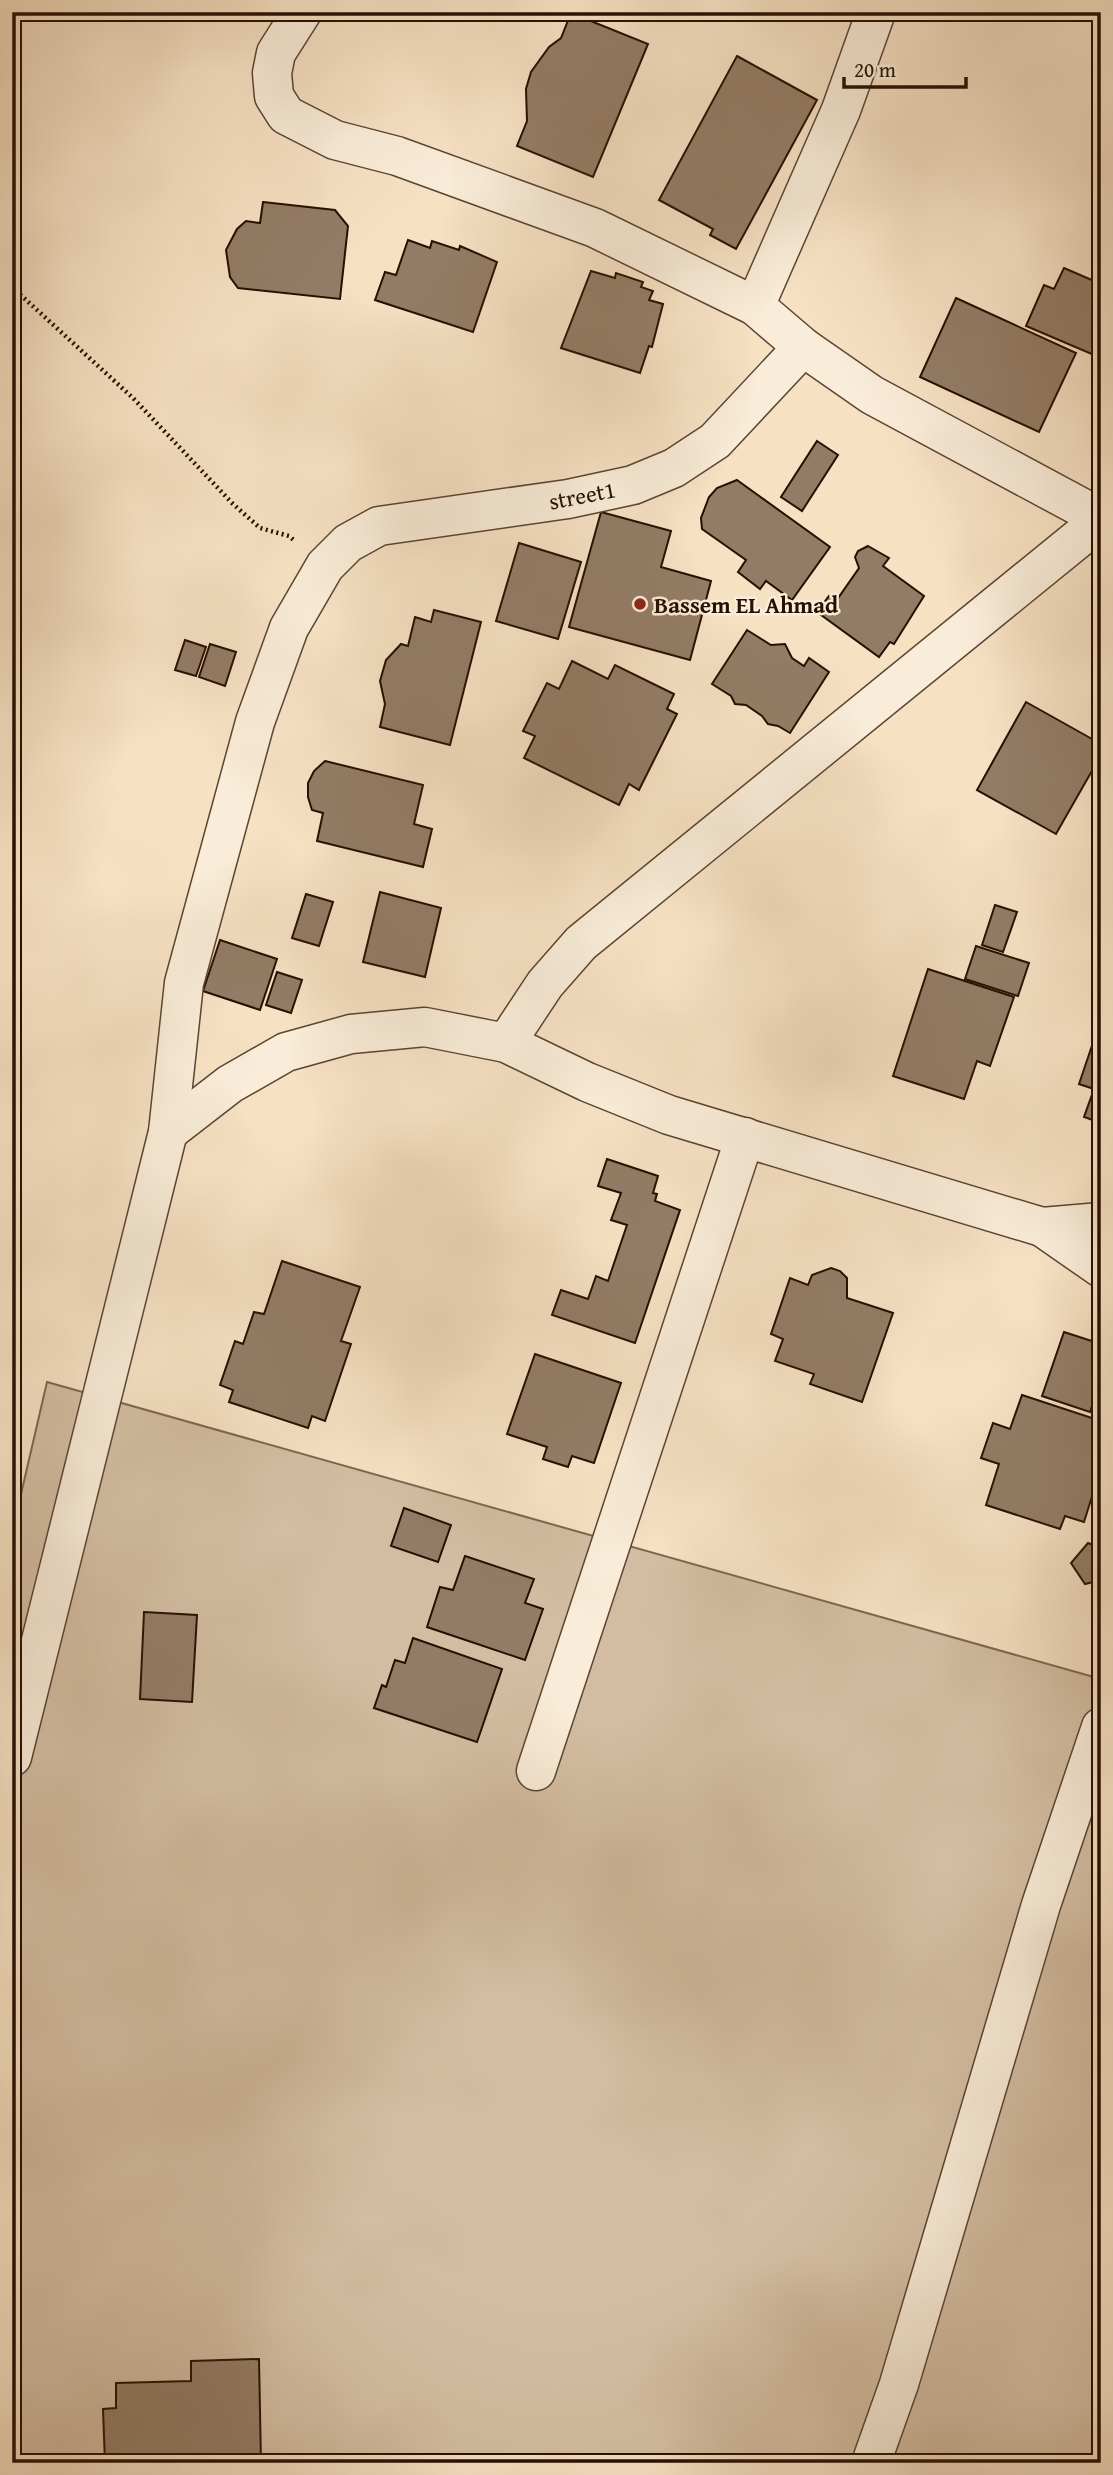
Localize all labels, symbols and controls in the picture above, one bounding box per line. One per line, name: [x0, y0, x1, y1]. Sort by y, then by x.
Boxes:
scale bar: [844, 46, 966, 90]
text: 20 m: [854, 54, 896, 85]
street label: street1: [546, 472, 618, 518]
place label: Bassem EL Ahmad: [654, 588, 839, 621]
marker: Bassem EL Ahmad: [632, 596, 648, 612]

